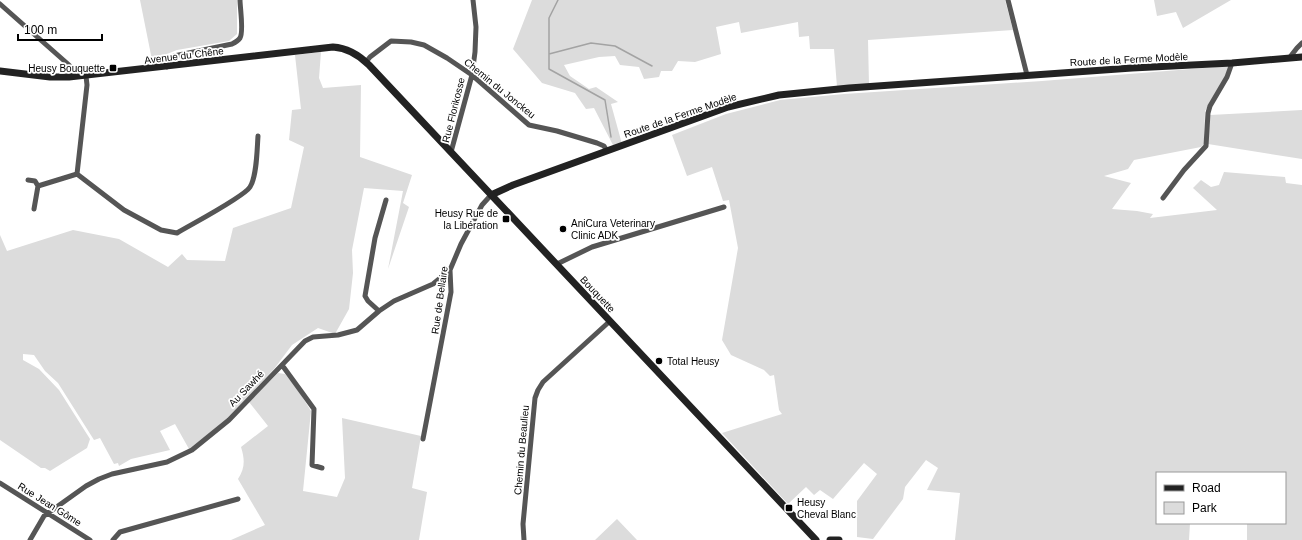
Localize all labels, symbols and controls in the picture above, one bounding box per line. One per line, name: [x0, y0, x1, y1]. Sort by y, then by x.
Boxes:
scale bar: [18, 16, 102, 42]
text: 100 m: [24, 23, 57, 37]
street label: Avenue du Chêne: [144, 45, 225, 66]
street label: Route de la Ferme Modèle: [1070, 51, 1189, 68]
street label: Chemin du Jonckeu: [462, 56, 537, 120]
place label: Heusy Bouquette: [28, 63, 105, 74]
marker: Heusy Bouquette: [108, 63, 118, 73]
street label: Rue Florikosse: [440, 76, 467, 144]
street label: Route de la Ferme Modèle: [622, 91, 738, 140]
place label: Heusy Rue de la Libération: [435, 208, 498, 231]
marker: Heusy Rue de la Libération: [501, 214, 511, 224]
place label: AniCura Veterinary Clinic ADK: [571, 218, 655, 241]
marker: AniCura Veterinary Clinic ADK: [558, 224, 568, 234]
street label: Rue de Bellaire: [429, 265, 450, 335]
street label: Bouquette: [578, 274, 617, 315]
marker: Total Heusy: [654, 356, 664, 366]
place label: Total Heusy: [667, 356, 719, 367]
street label: Au Sawhé: [227, 368, 266, 409]
street label: Chemin du Beaulieu: [512, 405, 531, 495]
legend: [1156, 472, 1286, 524]
street label: Rue Jean Gôme: [16, 480, 84, 529]
text: Road: [1192, 481, 1221, 495]
place label: Heusy Cheval Blanc: [797, 497, 856, 520]
text: Park: [1192, 501, 1218, 515]
marker: Heusy Cheval Blanc: [784, 503, 794, 513]

